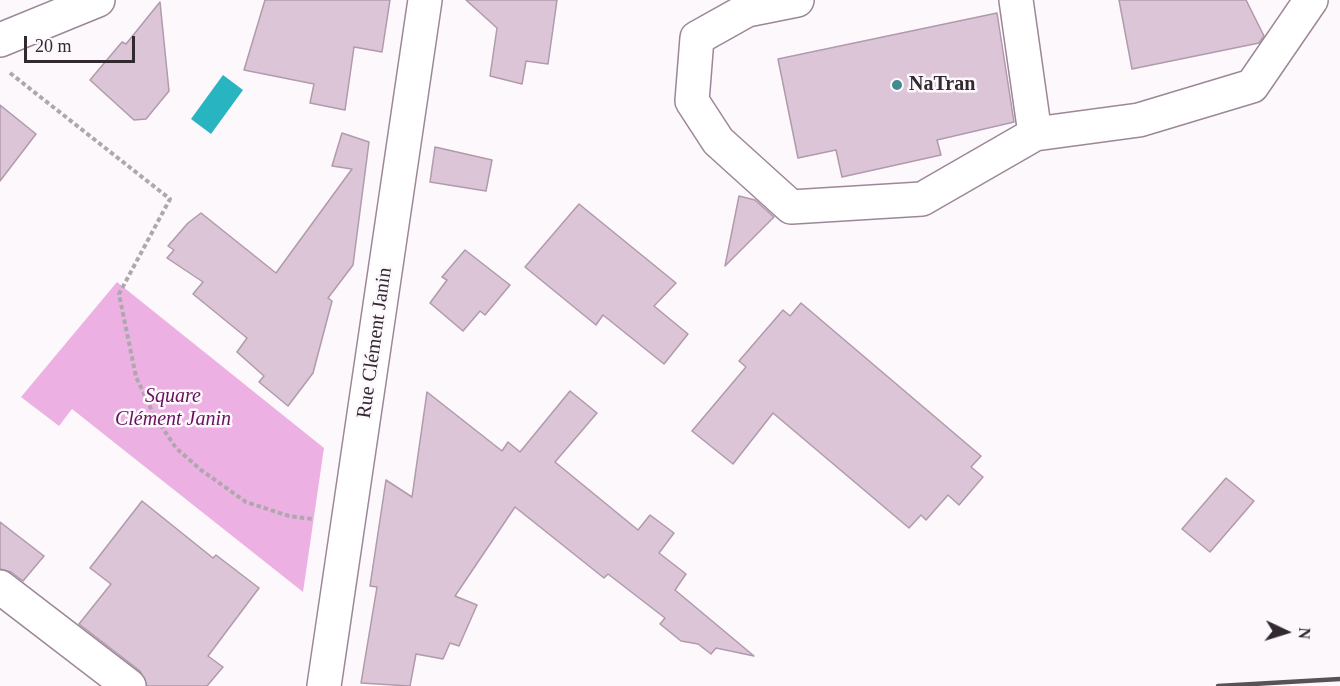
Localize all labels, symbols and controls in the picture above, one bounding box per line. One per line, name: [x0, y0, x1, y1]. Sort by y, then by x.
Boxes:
scale bar: [27, 24, 138, 62]
text: 20 m: [35, 36, 72, 56]
place label: NaTran: [909, 73, 975, 97]
marker: NaTran: [890, 78, 904, 92]
street label: Rue Clément Janin: [353, 266, 397, 420]
park label: Square Clément Janin: [115, 385, 231, 432]
north arrow: [1256, 602, 1316, 662]
text: N: [1296, 627, 1313, 640]

